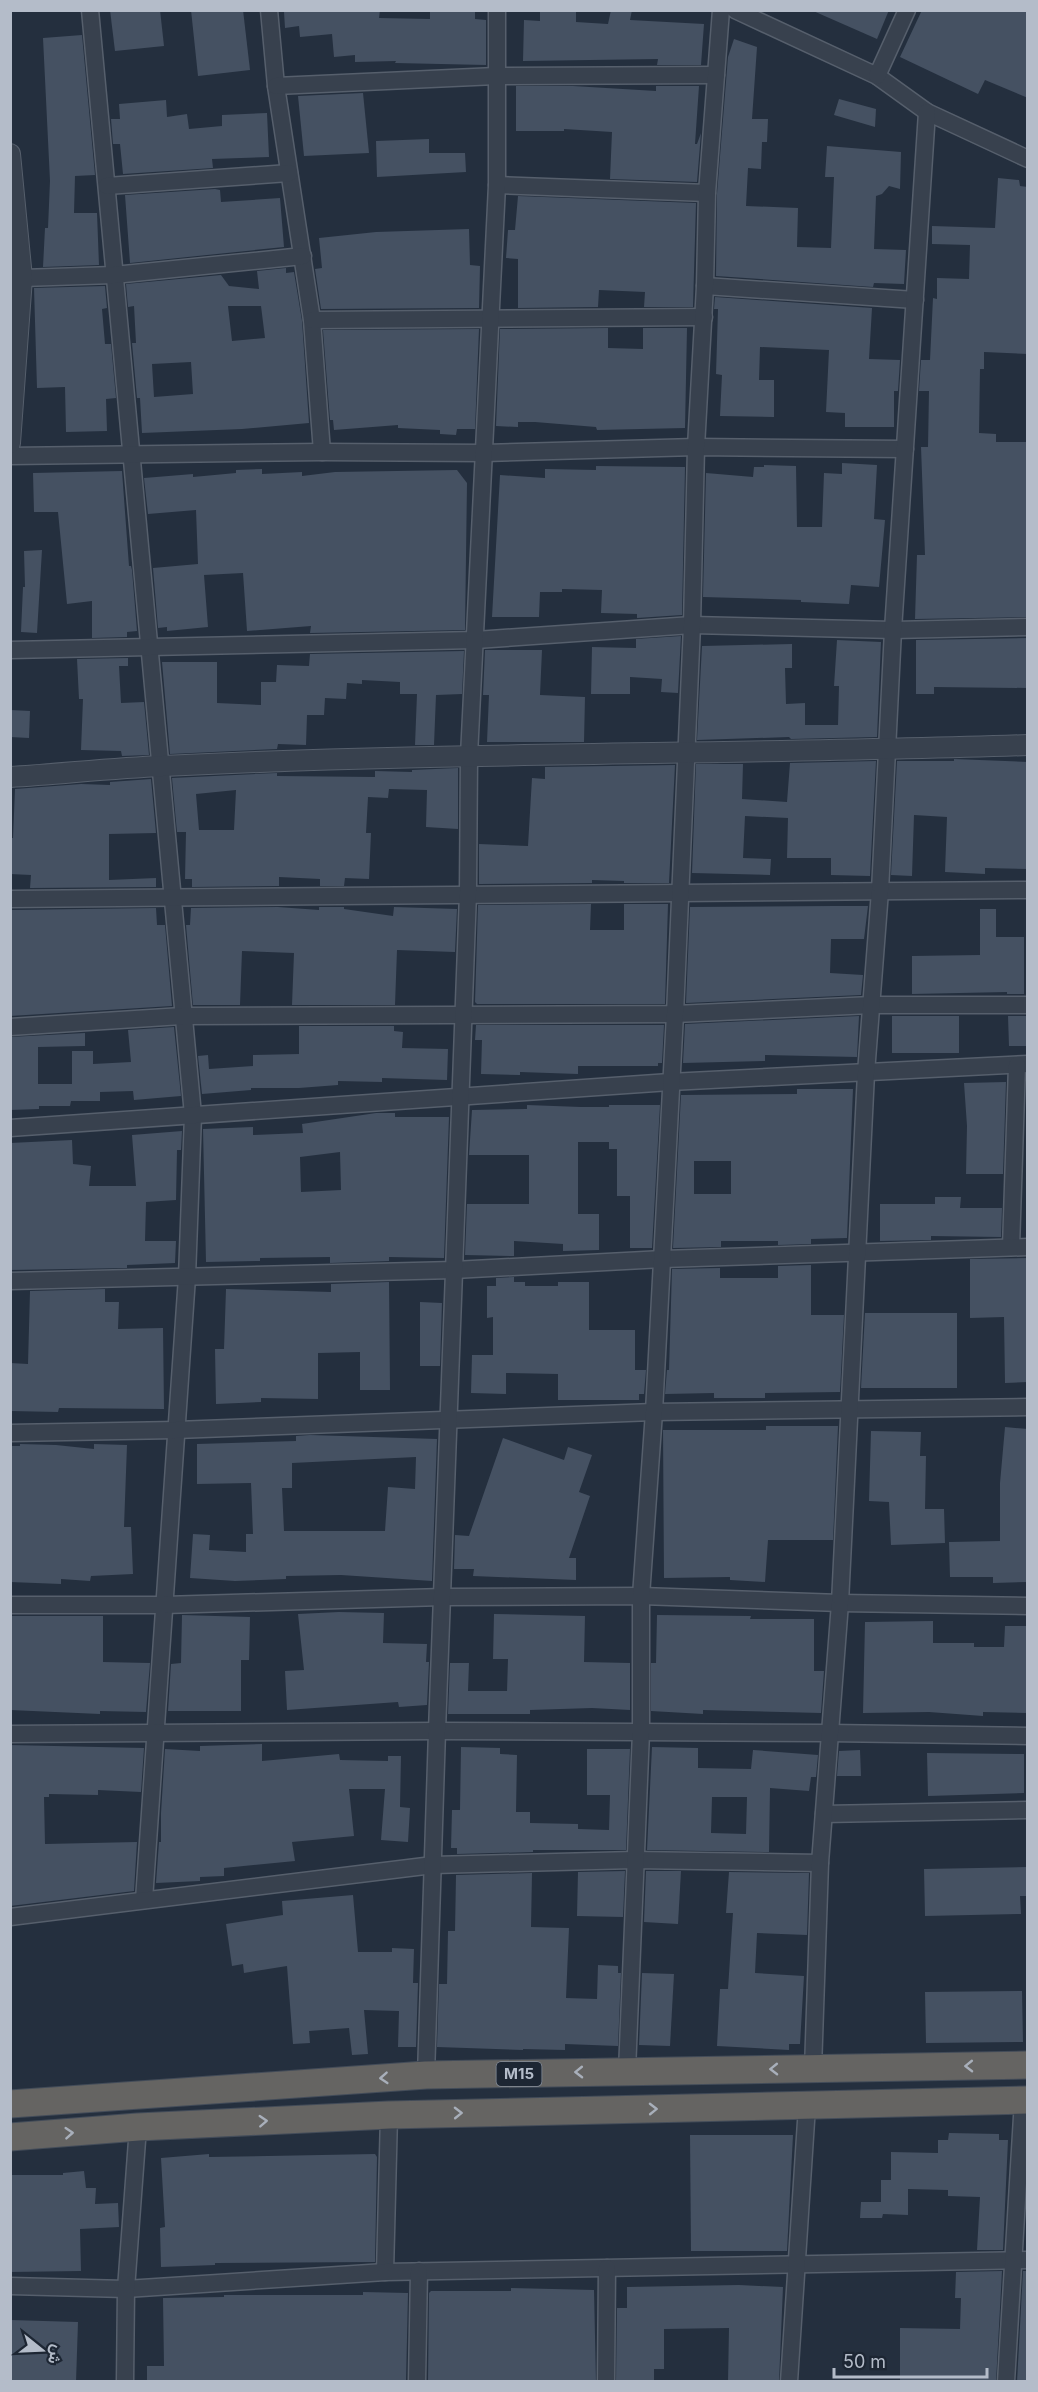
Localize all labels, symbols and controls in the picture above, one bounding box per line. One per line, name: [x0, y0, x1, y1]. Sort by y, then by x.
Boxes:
one-way arrow: [965, 2060, 974, 2072]
road number: M15: [496, 2062, 542, 2086]
one-way arrow: [770, 2063, 779, 2076]
one-way arrow: [575, 2066, 584, 2079]
one-way arrow: [380, 2072, 389, 2085]
one-way arrow: [649, 2103, 658, 2116]
one-way arrow: [454, 2107, 463, 2120]
one-way arrow: [259, 2115, 268, 2128]
one-way arrow: [64, 2126, 73, 2139]
north arrow: [12, 2320, 72, 2380]
scale bar: [834, 2341, 987, 2379]
text: ش: [44, 2342, 69, 2367]
text: 50 m: [843, 2351, 886, 2372]

